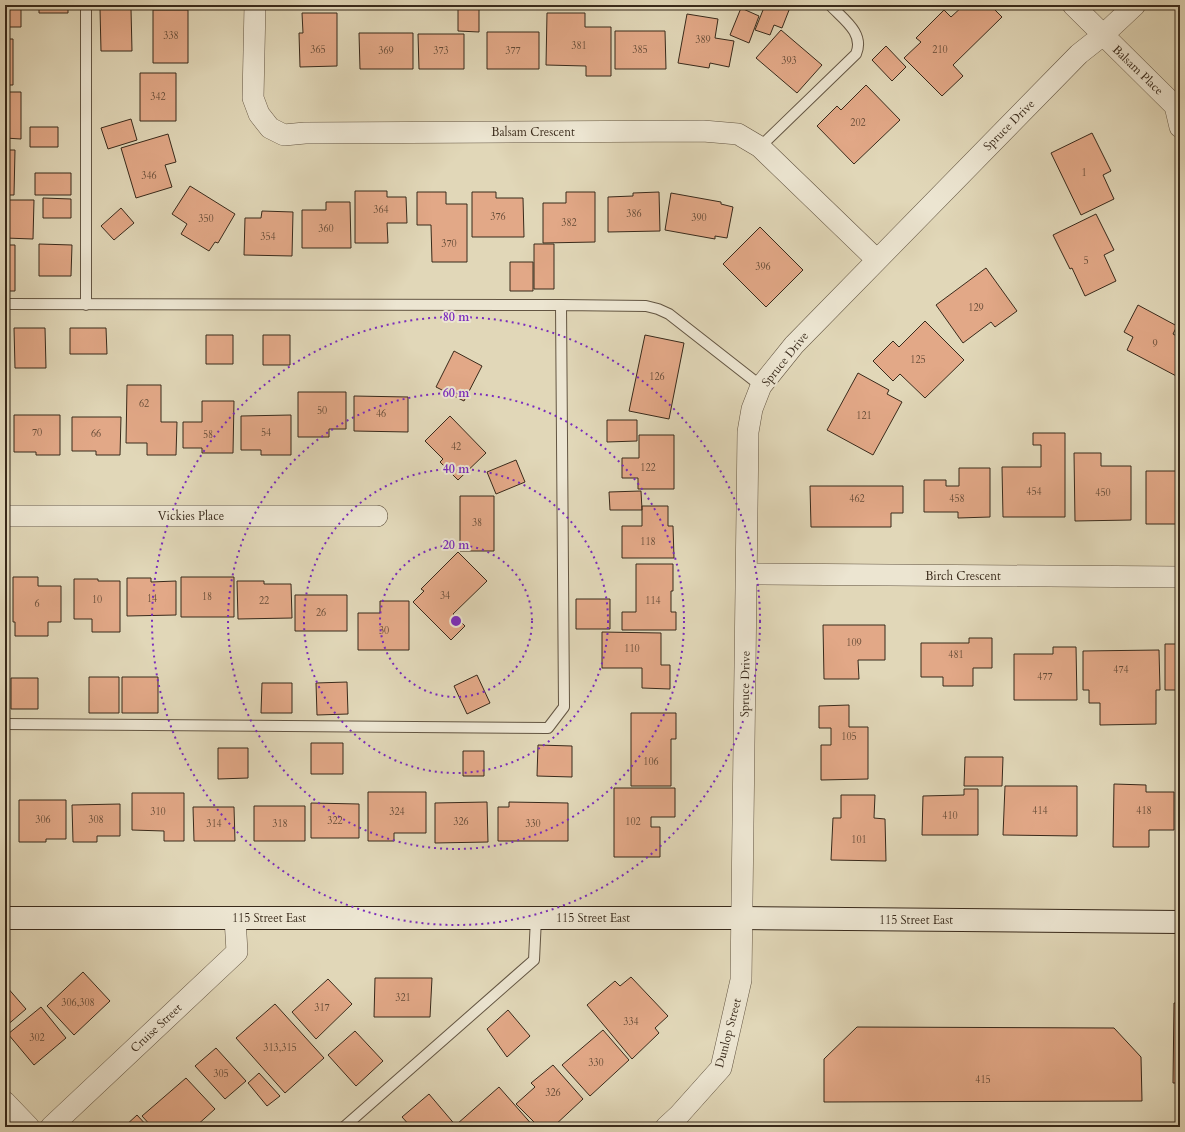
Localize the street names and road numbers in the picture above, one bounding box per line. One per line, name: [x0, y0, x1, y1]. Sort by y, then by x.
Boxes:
street label: Balsam Place: [1109, 42, 1167, 98]
street label: Spruce Drive: [980, 96, 1038, 154]
street label: Balsam Crescent: [491, 124, 575, 140]
street label: Spruce Drive: [758, 328, 812, 390]
street label: Vickies Place: [158, 508, 224, 524]
street label: Birch Crescent: [925, 568, 1001, 584]
street label: Spruce Drive: [736, 651, 754, 717]
street label: 115 Street East: [232, 910, 306, 926]
street label: 115 Street East: [556, 910, 630, 926]
street label: 115 Street East: [879, 912, 953, 928]
street label: Dunlop Street: [711, 996, 745, 1069]
street label: Cruise Street: [127, 1000, 185, 1056]

